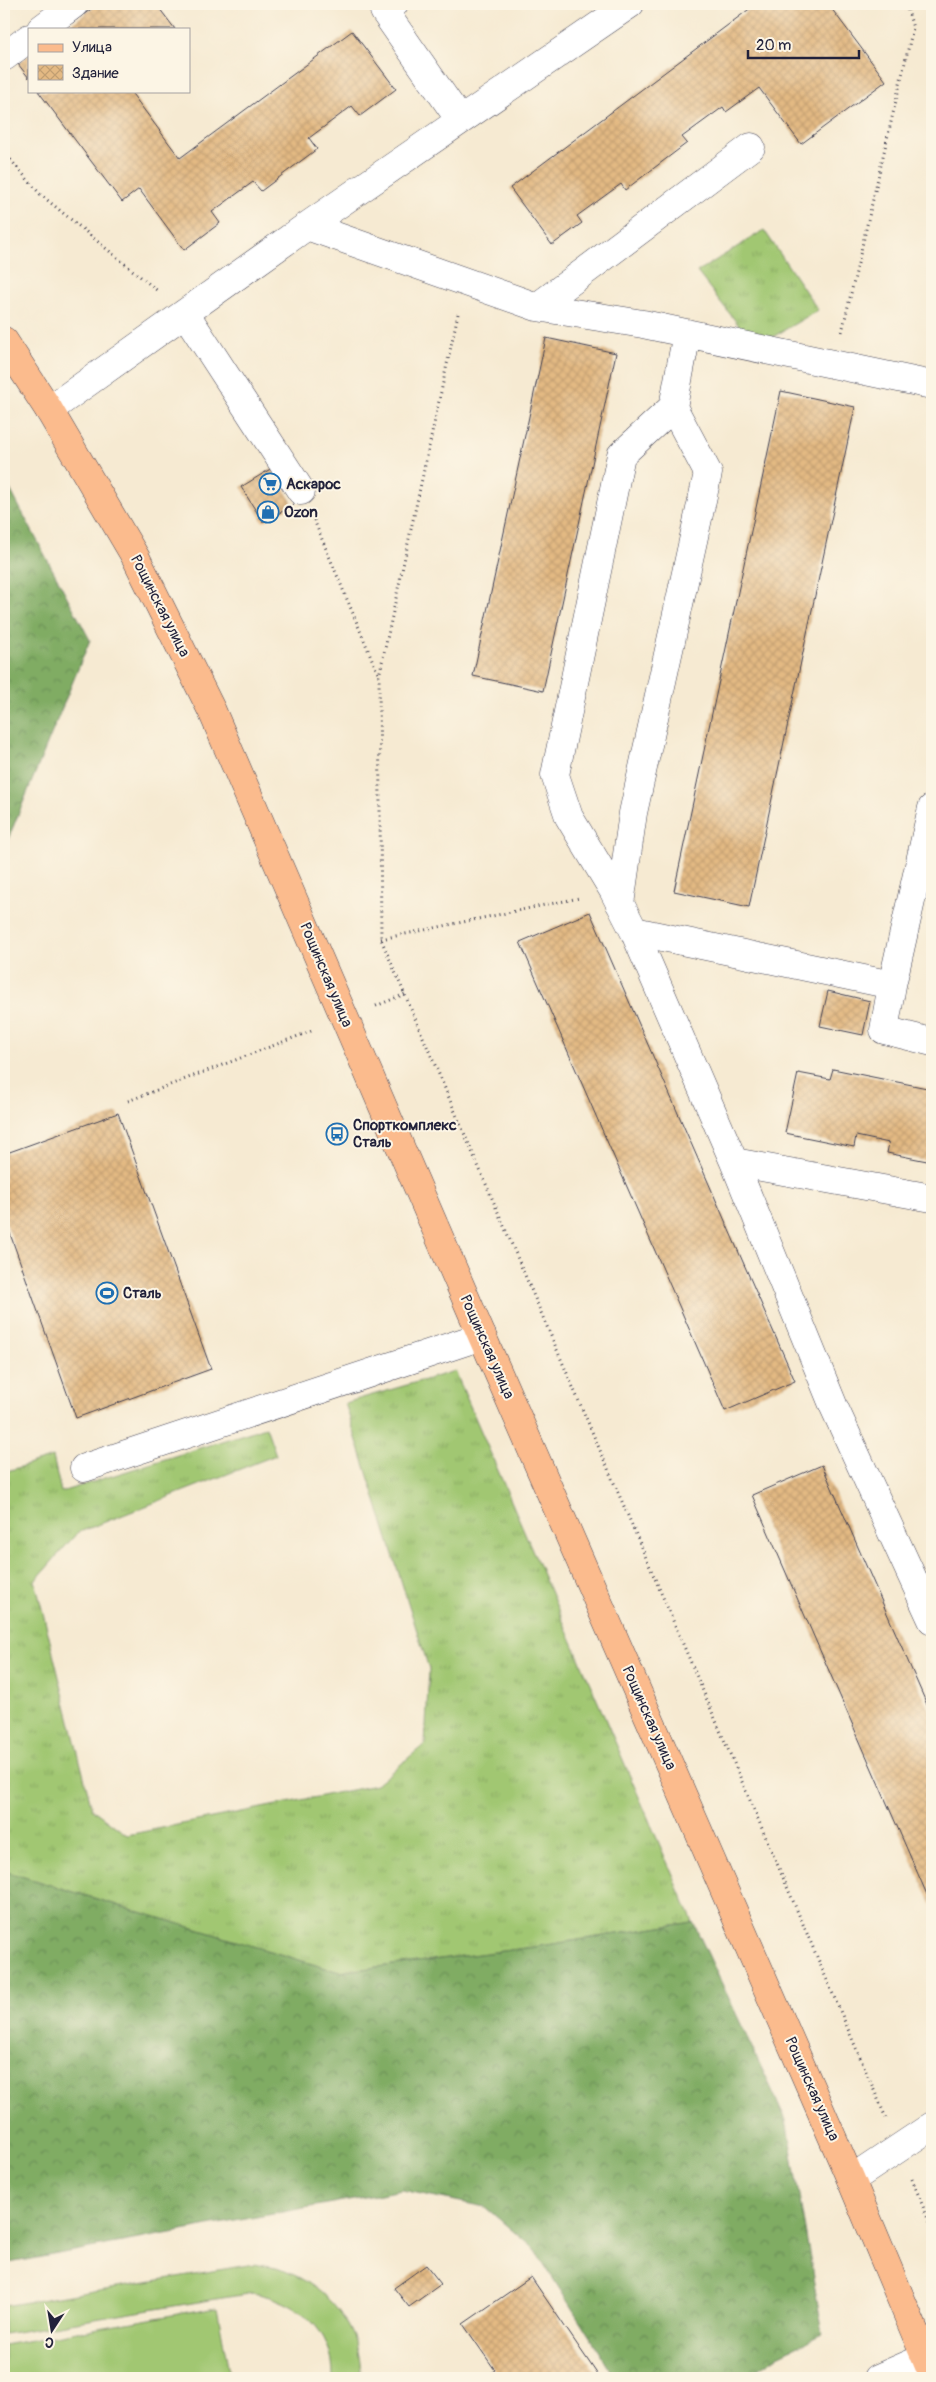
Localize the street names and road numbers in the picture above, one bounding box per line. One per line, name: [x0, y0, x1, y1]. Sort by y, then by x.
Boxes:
street label: Рощинская улица: [126, 552, 194, 660]
street label: Рощинская улица: [295, 920, 357, 1030]
street label: Рощинская улица: [456, 1292, 518, 1402]
street label: Рощинская улица: [618, 1663, 680, 1773]
street label: Рощинская улица: [781, 2034, 843, 2144]

